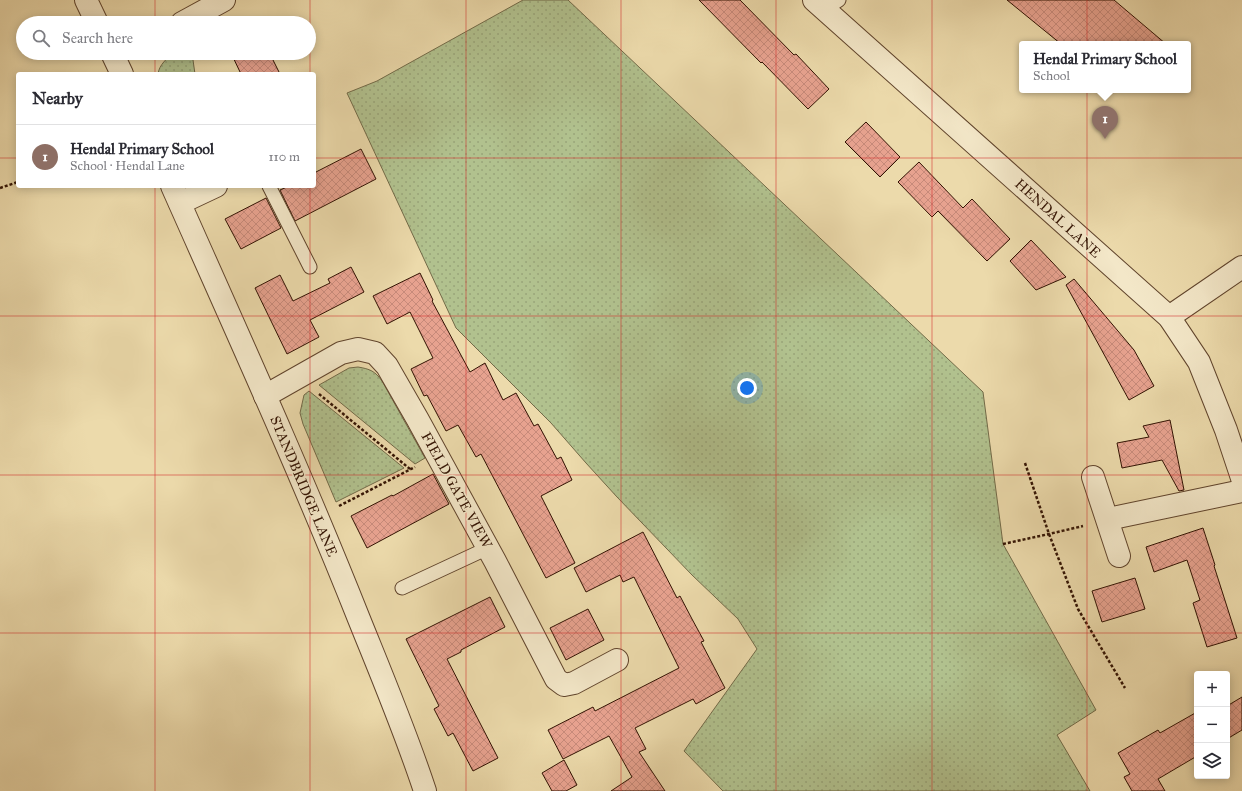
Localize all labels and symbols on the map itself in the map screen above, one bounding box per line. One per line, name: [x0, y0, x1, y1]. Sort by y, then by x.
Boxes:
pin: 1: [1092, 106, 1118, 139]
street label: HENDAL LANE: [1011, 175, 1104, 261]
your location: [737, 378, 757, 398]
street label: STANDBRIDGE LANE: [266, 413, 341, 559]
street label: FIELD GATE VIEW: [418, 429, 496, 552]

